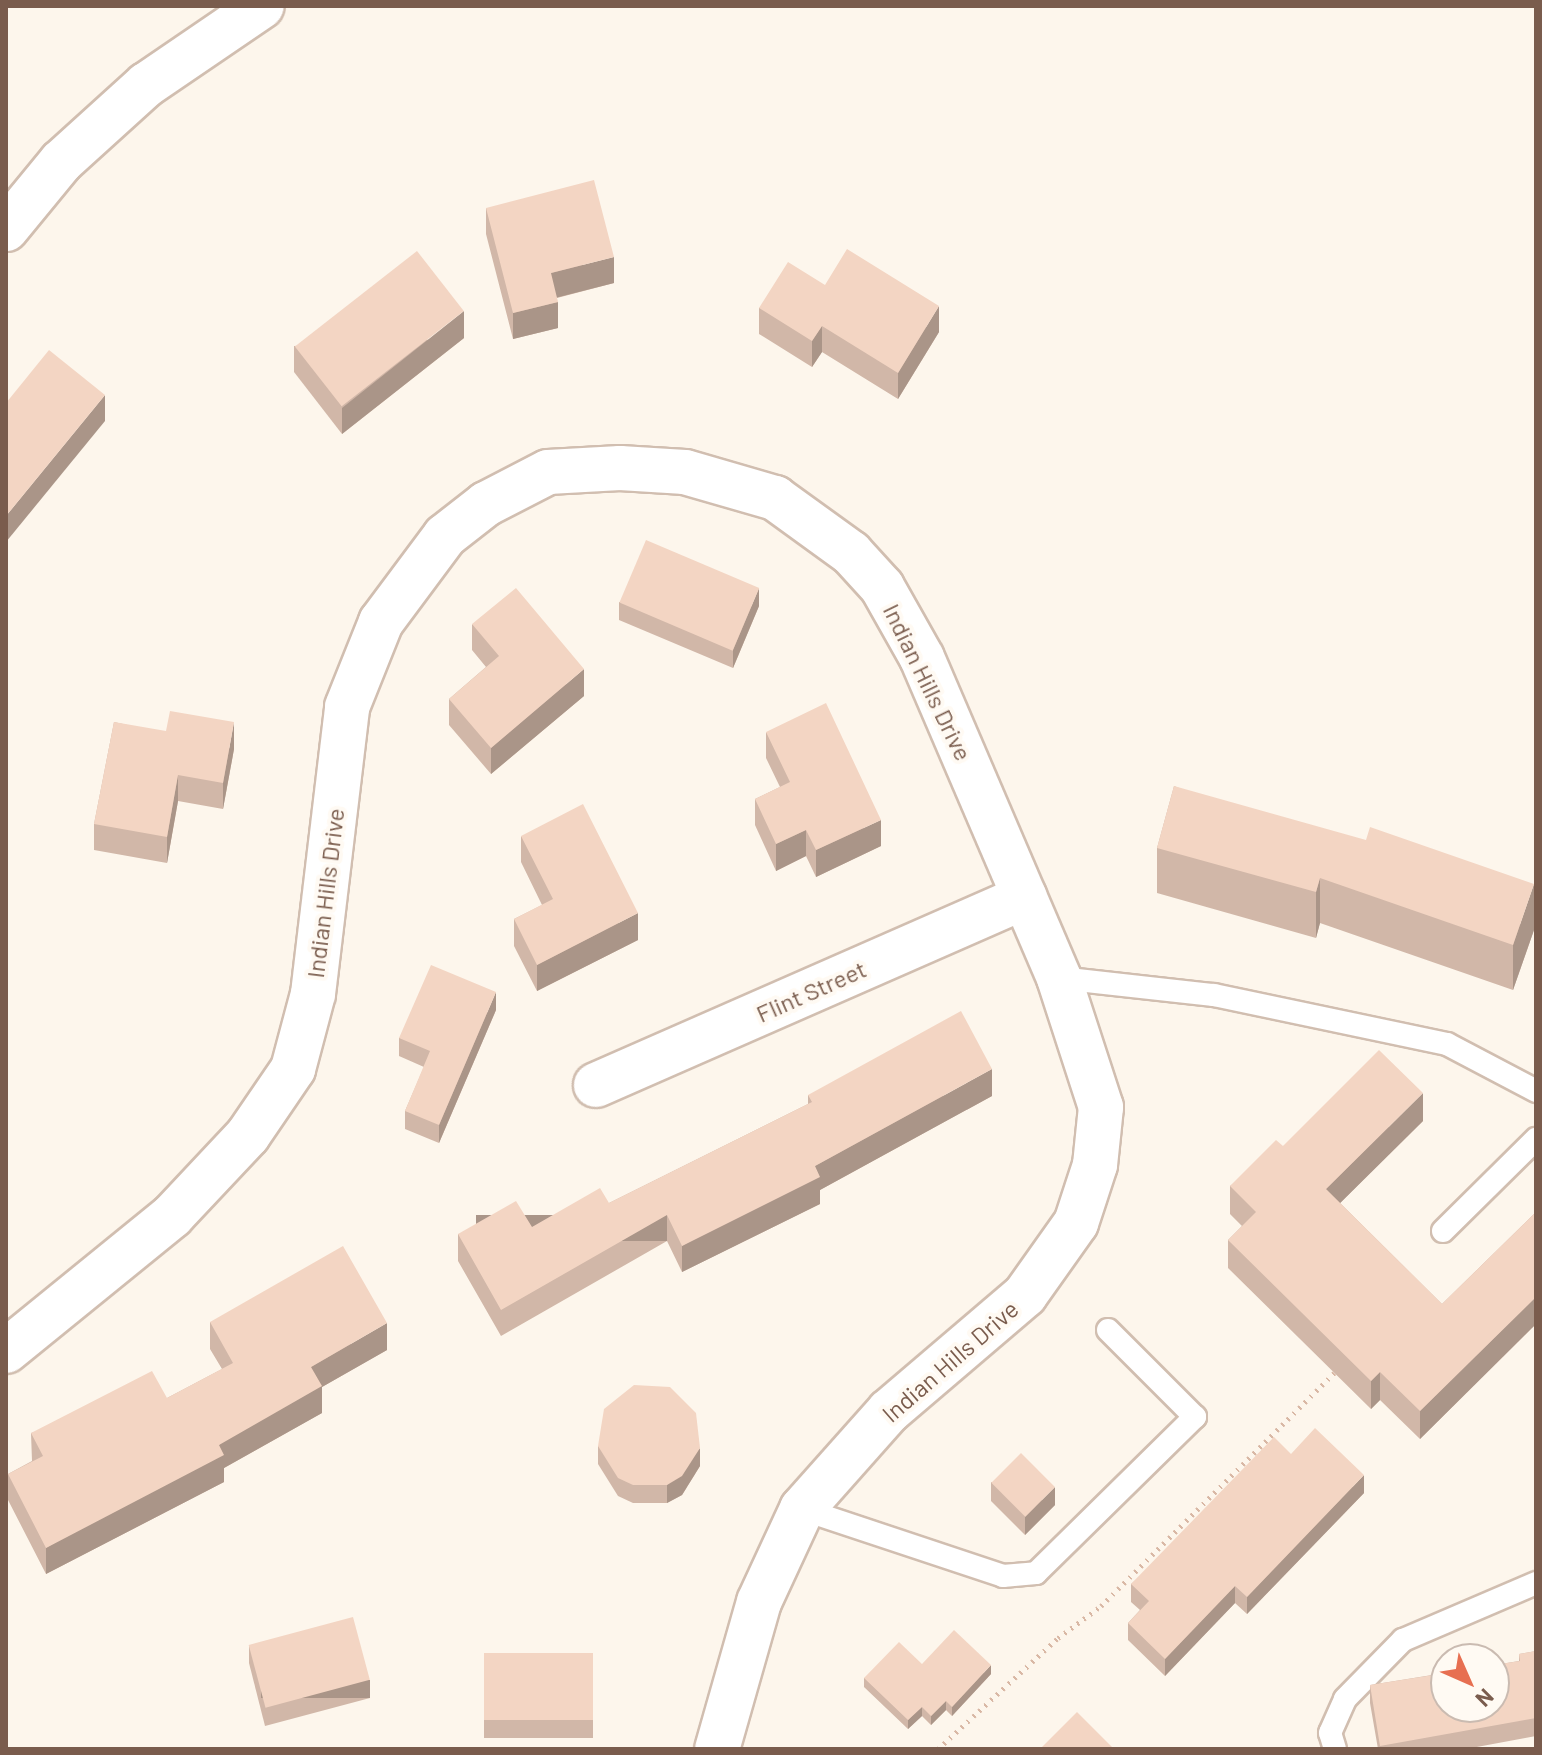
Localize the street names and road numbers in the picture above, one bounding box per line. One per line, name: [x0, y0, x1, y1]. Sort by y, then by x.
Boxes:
street label: Indian Hills Drive: [878, 599, 978, 765]
street label: Indian Hills Drive: [300, 806, 350, 980]
street label: Flint Street: [752, 954, 870, 1028]
street label: Indian Hills Drive: [876, 1294, 1024, 1428]

